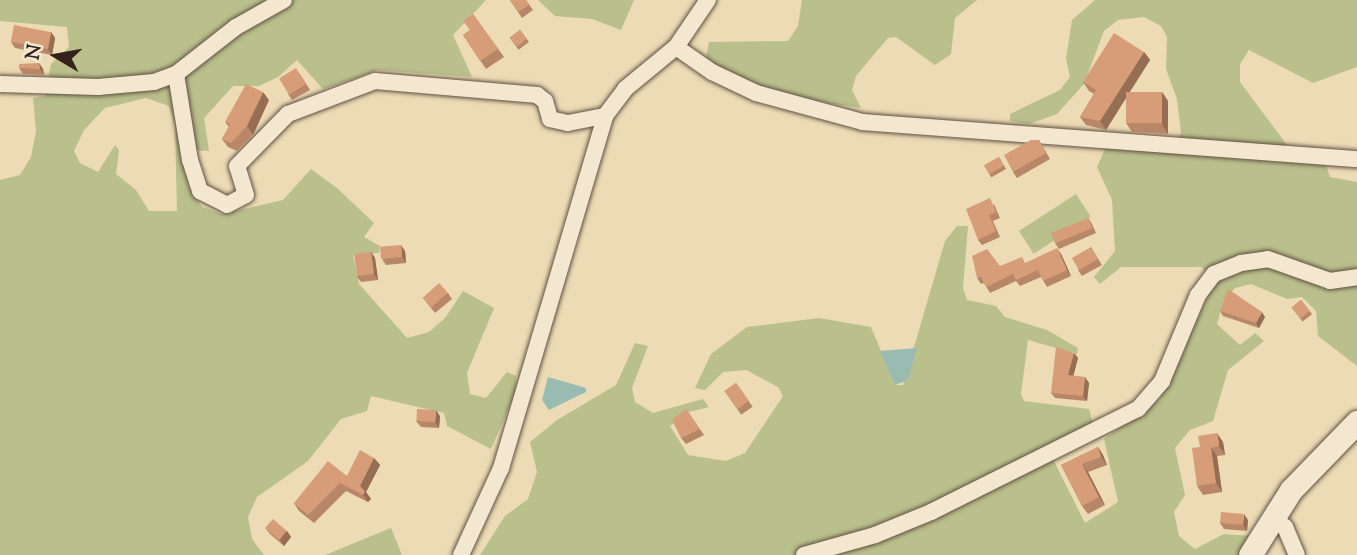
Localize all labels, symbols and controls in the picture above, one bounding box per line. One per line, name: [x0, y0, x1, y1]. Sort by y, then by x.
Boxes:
north arrow: [21, 21, 91, 91]
text: N: [20, 42, 49, 62]

